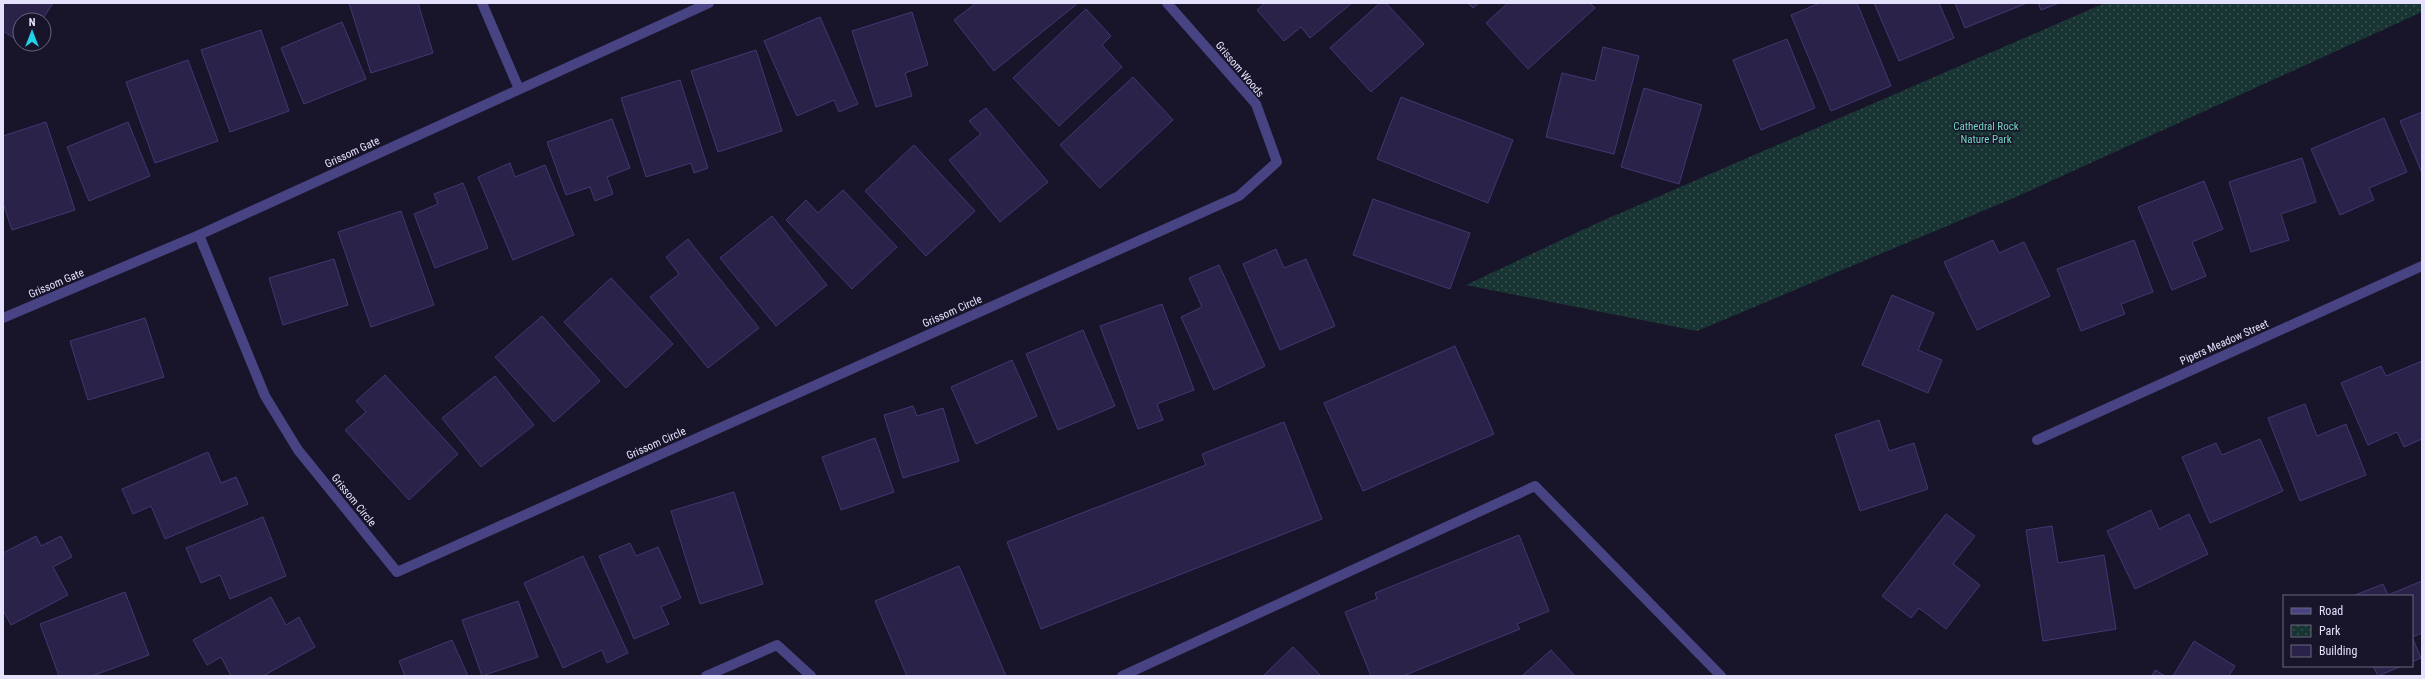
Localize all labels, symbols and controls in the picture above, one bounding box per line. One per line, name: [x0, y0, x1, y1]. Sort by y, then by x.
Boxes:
north arrow: [12, 12, 52, 52]
text: N: [29, 16, 36, 29]
street label: Grissom Woods: [1213, 39, 1267, 100]
park label: Cathedral Rock Nature Park: [1953, 120, 2019, 146]
street label: Grissom Gate: [323, 134, 382, 171]
street label: Grissom Gate: [27, 266, 86, 301]
street label: Grissom Circle: [921, 293, 984, 330]
street label: Pipers Meadow Street: [2178, 317, 2270, 368]
street label: Grissom Circle: [625, 425, 688, 462]
street label: Grissom Circle: [329, 472, 379, 529]
legend: [2283, 595, 2413, 667]
text: Road: [2319, 604, 2343, 618]
text: Park: [2319, 624, 2341, 638]
text: Building: [2319, 644, 2357, 658]

